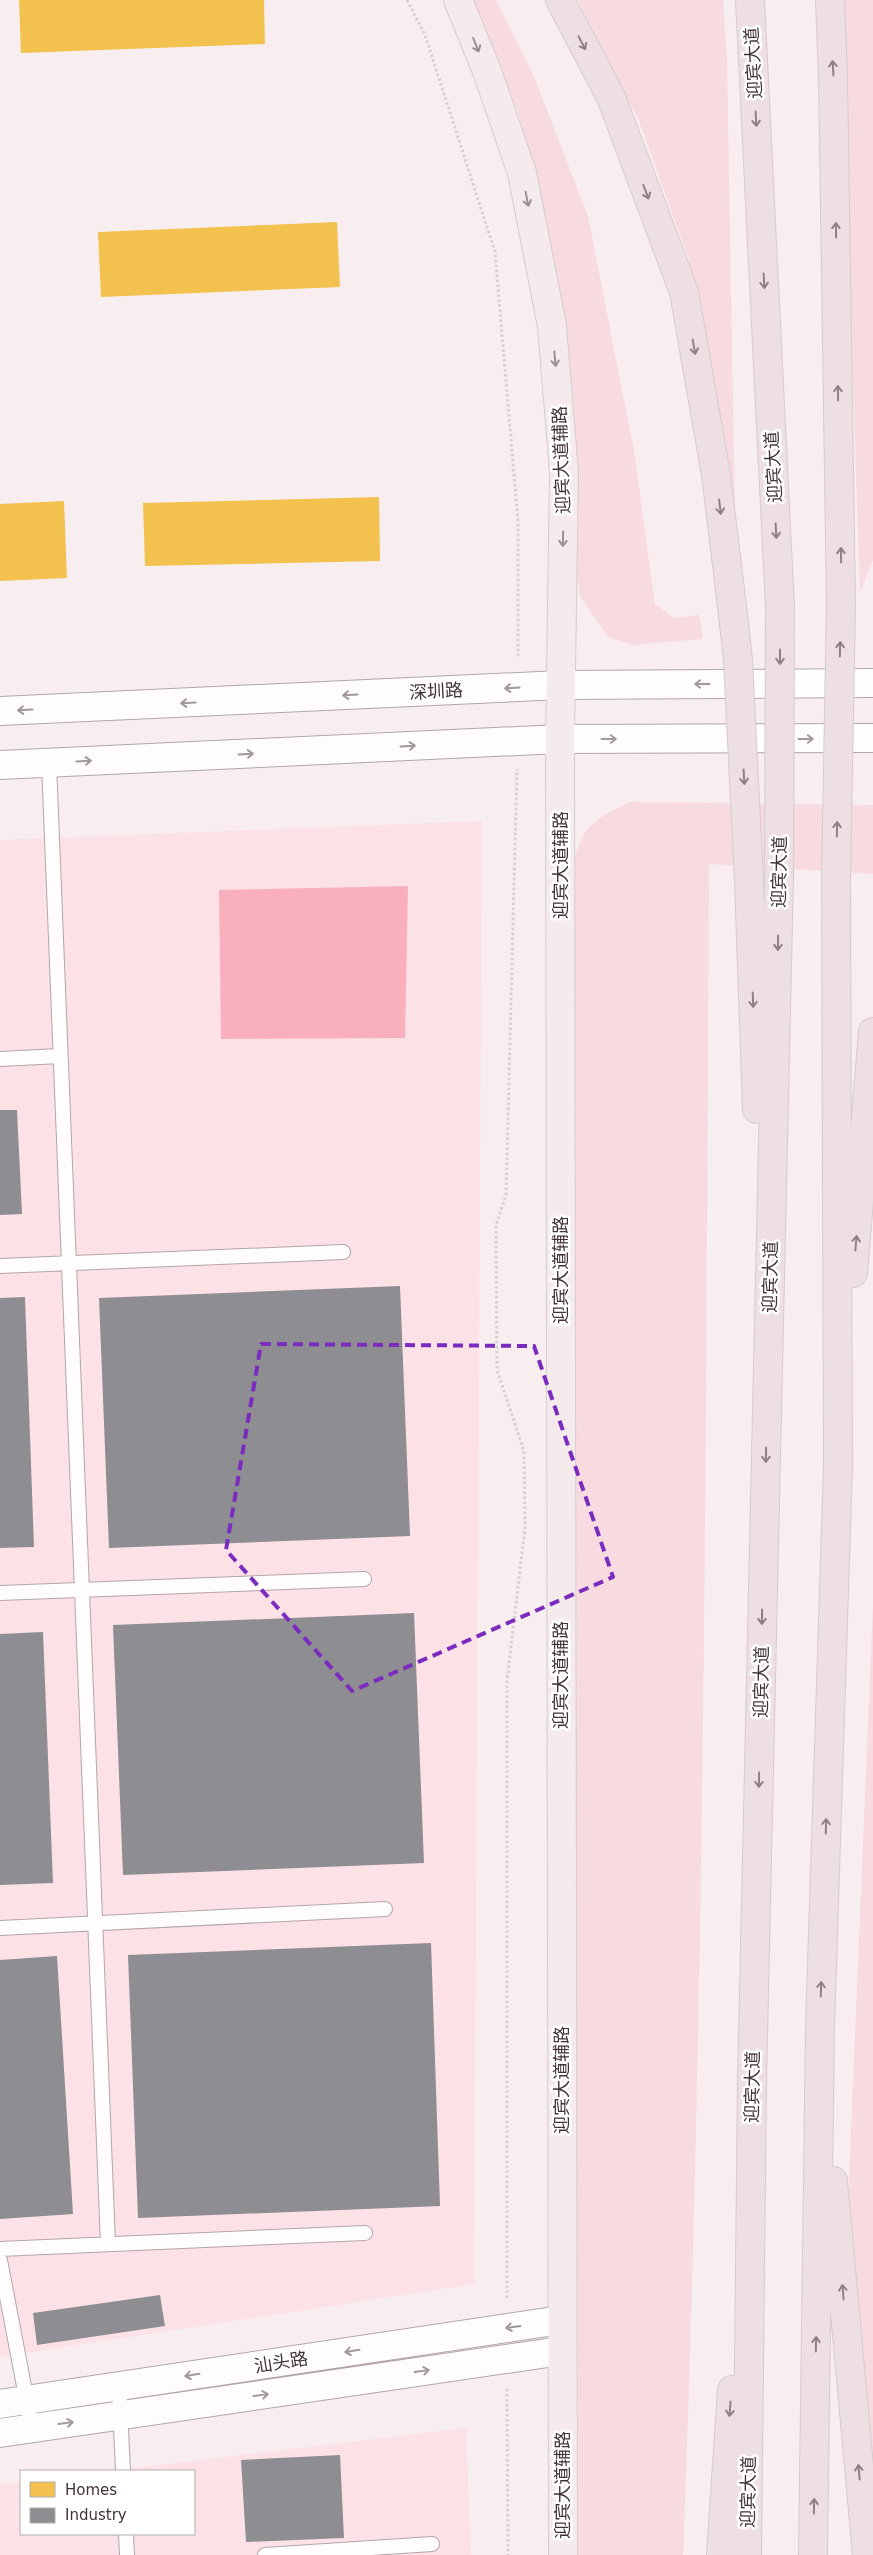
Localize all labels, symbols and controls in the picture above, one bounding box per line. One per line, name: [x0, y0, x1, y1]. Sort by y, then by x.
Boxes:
street label: 迎宾大道: [741, 26, 765, 100]
one-way arrow: [578, 35, 587, 50]
one-way arrow: [472, 37, 481, 52]
one-way arrow: [828, 60, 838, 76]
one-way arrow: [752, 110, 761, 126]
one-way arrow: [642, 184, 652, 199]
one-way arrow: [523, 191, 532, 207]
one-way arrow: [831, 223, 841, 239]
one-way arrow: [759, 273, 768, 289]
one-way arrow: [689, 339, 699, 355]
one-way arrow: [550, 351, 560, 367]
one-way arrow: [833, 385, 843, 402]
street label: 迎宾大道辅路: [549, 406, 573, 514]
street label: 迎宾大道: [761, 430, 785, 504]
one-way arrow: [715, 499, 725, 515]
one-way arrow: [771, 522, 781, 538]
one-way arrow: [558, 530, 568, 546]
one-way arrow: [836, 547, 845, 563]
one-way arrow: [836, 642, 845, 658]
one-way arrow: [775, 648, 785, 665]
street label: 深圳路: [408, 679, 464, 703]
one-way arrow: [694, 680, 710, 689]
one-way arrow: [505, 683, 521, 693]
one-way arrow: [342, 691, 358, 700]
one-way arrow: [180, 698, 196, 707]
one-way arrow: [18, 706, 34, 715]
one-way arrow: [600, 734, 617, 744]
one-way arrow: [798, 734, 814, 744]
one-way arrow: [400, 742, 416, 751]
one-way arrow: [238, 749, 254, 758]
one-way arrow: [75, 757, 91, 766]
one-way arrow: [739, 768, 749, 785]
street label: 迎宾大道辅路: [550, 811, 571, 919]
one-way arrow: [832, 822, 842, 838]
street label: 迎宾大道: [768, 836, 790, 908]
one-way arrow: [773, 934, 782, 950]
one-way arrow: [749, 991, 758, 1007]
street label: 迎宾大道辅路: [550, 1216, 571, 1324]
one-way arrow: [851, 1236, 861, 1252]
street label: 迎宾大道: [759, 1241, 781, 1313]
one-way arrow: [761, 1446, 771, 1463]
one-way arrow: [758, 1609, 767, 1625]
street label: 迎宾大道辅路: [550, 1621, 571, 1729]
street label: 迎宾大道: [750, 1646, 772, 1718]
one-way arrow: [754, 1772, 763, 1788]
one-way arrow: [821, 1819, 831, 1835]
one-way arrow: [816, 1981, 826, 1998]
street label: 迎宾大道辅路: [551, 2026, 572, 2134]
street label: 迎宾大道: [741, 2051, 763, 2123]
one-way arrow: [839, 2285, 848, 2301]
one-way arrow: [505, 2322, 521, 2332]
one-way arrow: [811, 2336, 821, 2352]
one-way arrow: [345, 2346, 361, 2356]
street label: 汕头路: [253, 2347, 309, 2377]
one-way arrow: [413, 2366, 429, 2376]
one-way arrow: [184, 2371, 200, 2381]
one-way arrow: [253, 2389, 269, 2399]
one-way arrow: [726, 2401, 735, 2417]
one-way arrow: [57, 2418, 73, 2428]
street label: 迎宾大道辅路: [552, 2431, 573, 2539]
street label: 迎宾大道: [737, 2456, 759, 2528]
one-way arrow: [855, 2464, 864, 2480]
legend: [20, 2470, 195, 2535]
text: Homes: [65, 2481, 117, 2499]
one-way arrow: [809, 2499, 819, 2515]
text: Industry: [65, 2506, 127, 2524]

